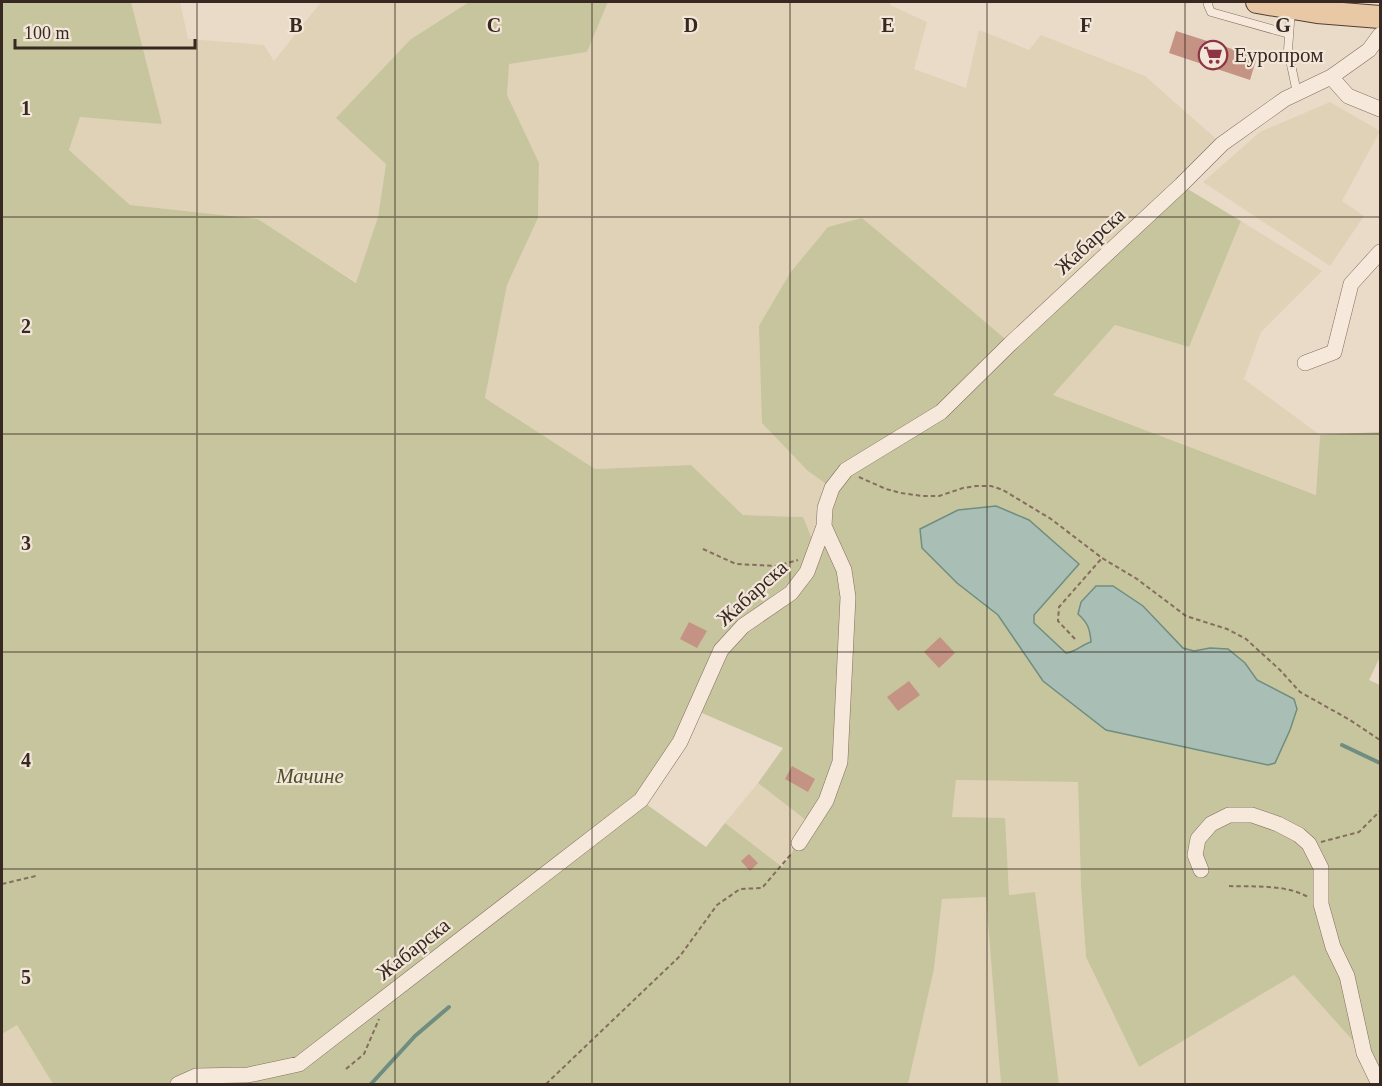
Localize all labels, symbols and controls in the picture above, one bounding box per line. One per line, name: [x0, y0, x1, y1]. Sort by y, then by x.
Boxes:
scale bar: [15, 12, 195, 50]
text: B: [289, 14, 303, 36]
text: C: [487, 14, 501, 36]
text: D: [684, 14, 698, 36]
text: E: [881, 14, 895, 36]
text: F: [1080, 14, 1092, 36]
text: G: [1275, 14, 1291, 36]
text: 100 m: [24, 23, 70, 43]
supermarket icon: Еуропром: [1197, 39, 1229, 71]
place label: Еуропром: [1234, 43, 1323, 67]
text: 1: [21, 97, 31, 119]
street label: Жабарска: [1050, 202, 1130, 279]
text: 2: [21, 315, 31, 337]
text: 3: [21, 532, 31, 554]
street label: Жабарска: [712, 555, 793, 631]
text: 4: [21, 749, 31, 771]
park label: Мачине: [275, 764, 344, 788]
street label: Жабарска: [371, 912, 455, 985]
text: 5: [21, 966, 31, 988]

